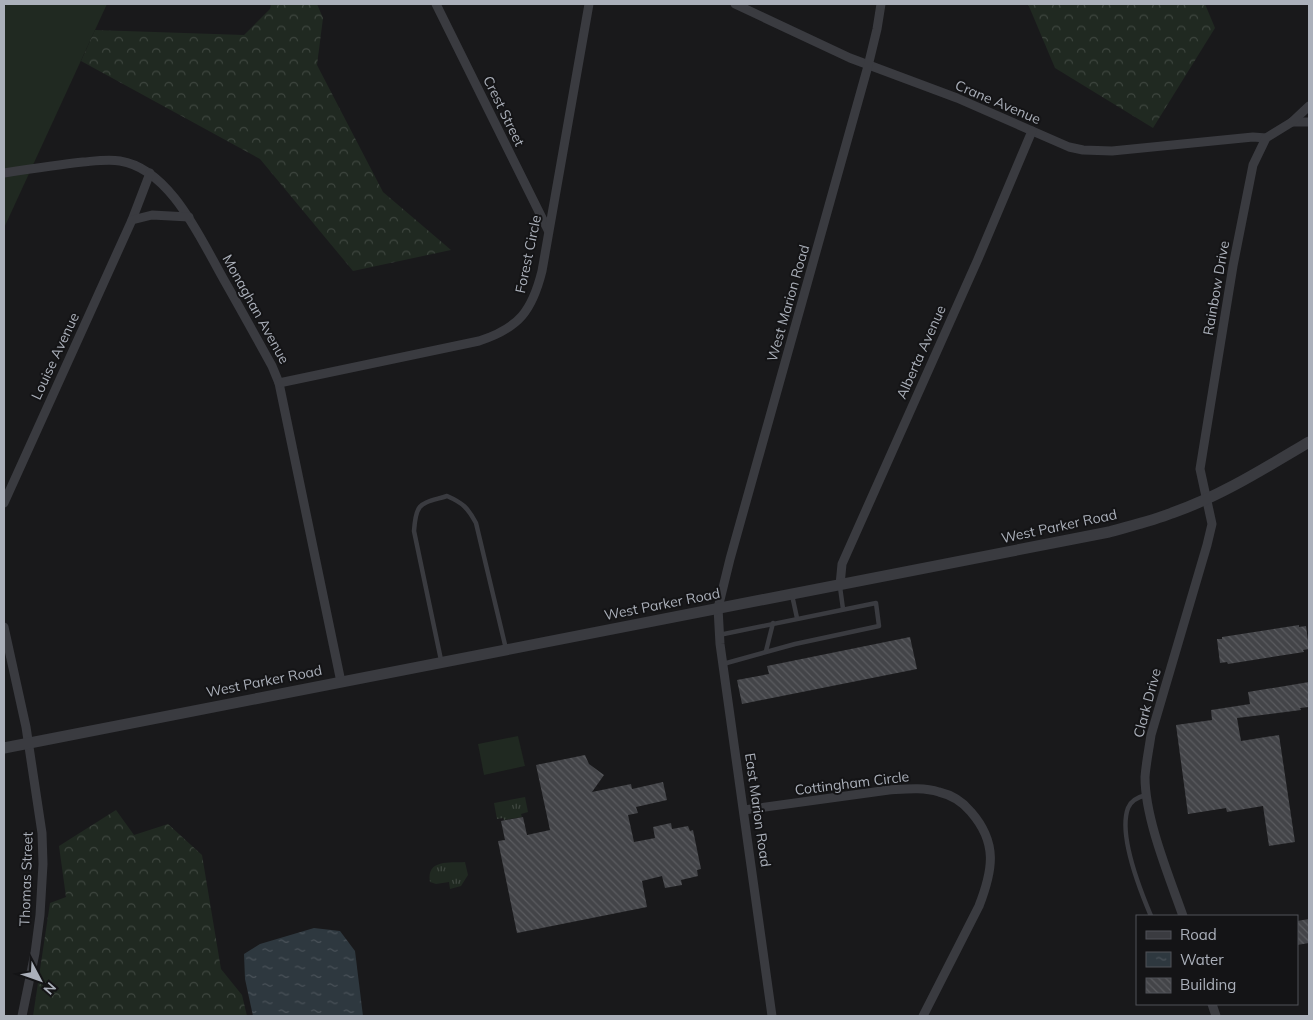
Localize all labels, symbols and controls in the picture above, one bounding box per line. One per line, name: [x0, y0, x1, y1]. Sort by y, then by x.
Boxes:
street label: Crest Street: [479, 73, 529, 149]
street label: Crane Avenue: [952, 76, 1044, 128]
street label: Forest Circle: [511, 213, 545, 295]
street label: Rainbow Drive: [1199, 239, 1233, 337]
street label: West Marion Road: [763, 242, 813, 364]
street label: Monaghan Avenue: [218, 251, 294, 367]
street label: Alberta Avenue: [892, 302, 950, 402]
street label: Louise Avenue: [27, 310, 83, 402]
street label: West Parker Road: [1000, 505, 1118, 547]
street label: West Parker Road: [602, 584, 722, 624]
street label: West Parker Road: [204, 661, 324, 701]
street label: Clark Drive: [1129, 666, 1165, 740]
street label: East Marion Road: [741, 752, 775, 868]
street label: Cottingham Circle: [794, 767, 910, 799]
street label: Thomas Street: [15, 831, 37, 927]
legend: [1136, 915, 1298, 1005]
text: Road: [1180, 925, 1217, 944]
text: Water: [1180, 950, 1224, 969]
north arrow: [15, 955, 65, 1005]
text: Building: [1180, 975, 1236, 994]
text: N: [40, 979, 60, 998]

